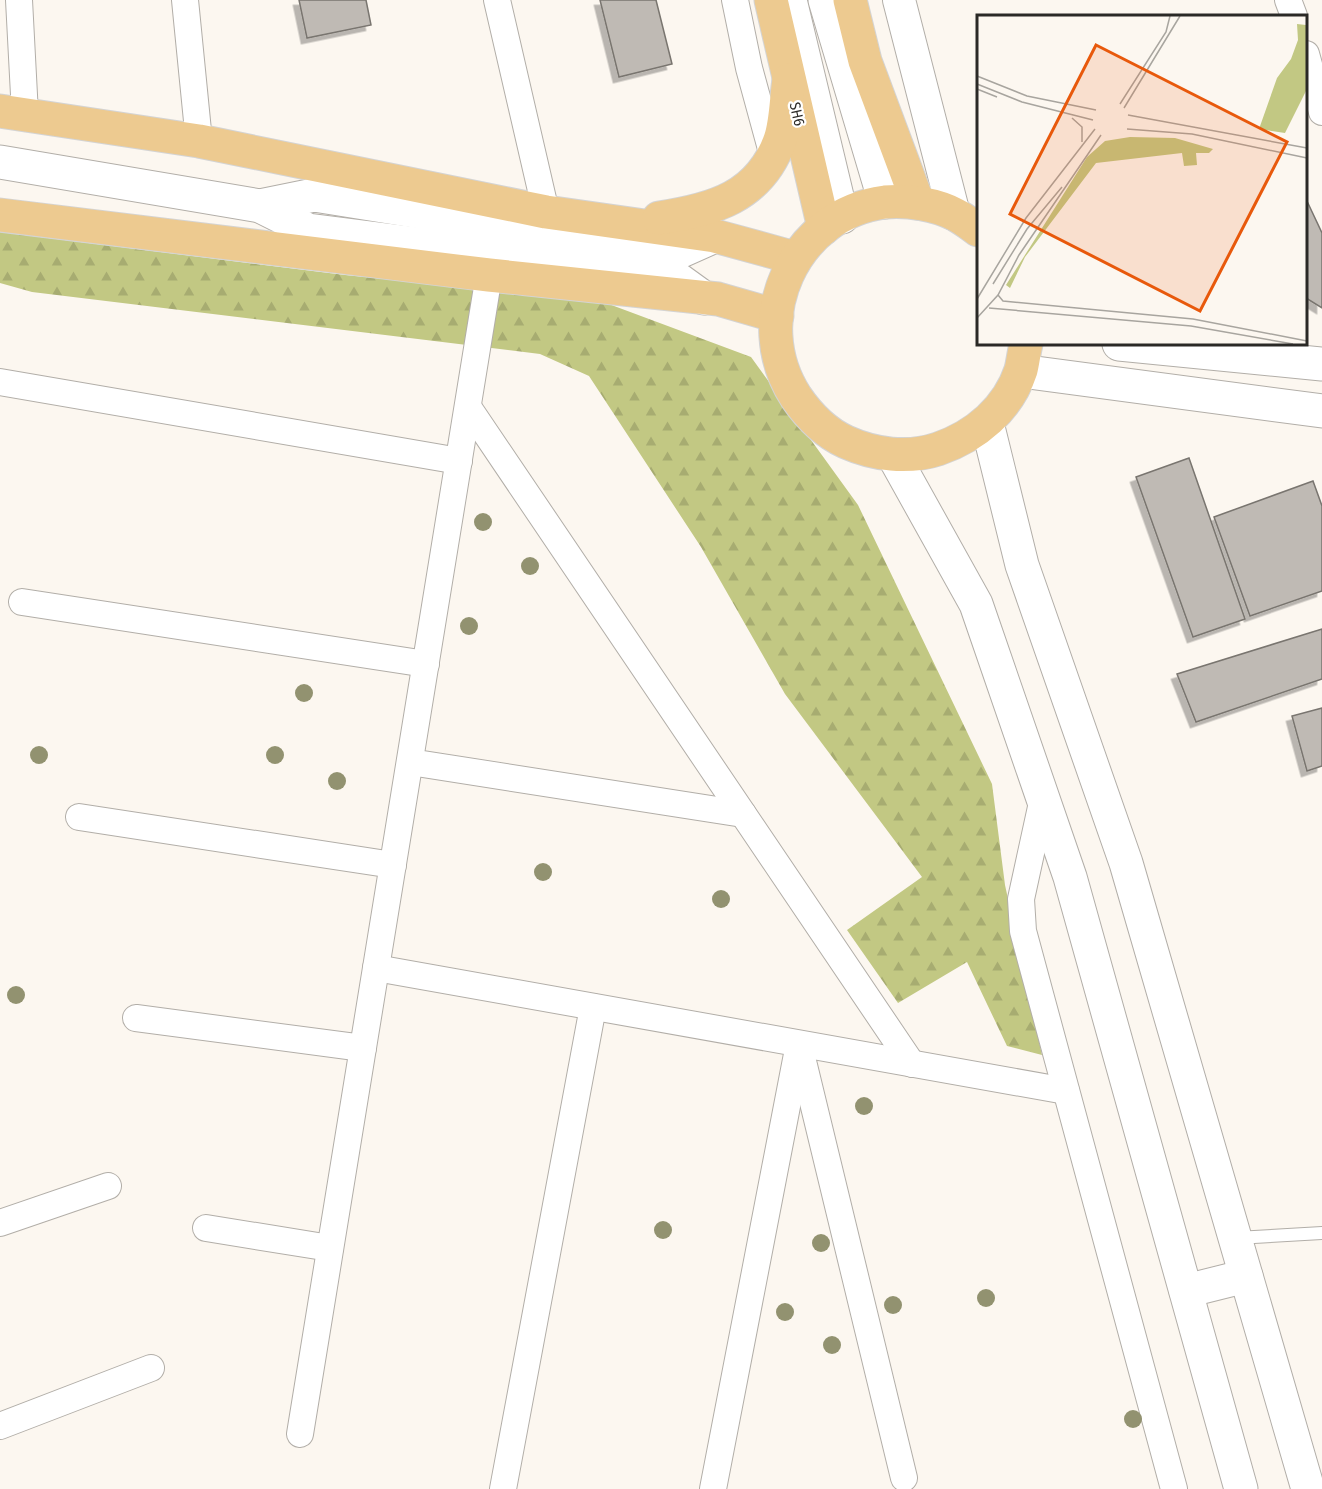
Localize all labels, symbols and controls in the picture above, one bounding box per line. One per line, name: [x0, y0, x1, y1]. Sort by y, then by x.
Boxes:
inset map: [977, 15, 1307, 345]
street label: SH6: [786, 100, 808, 128]

